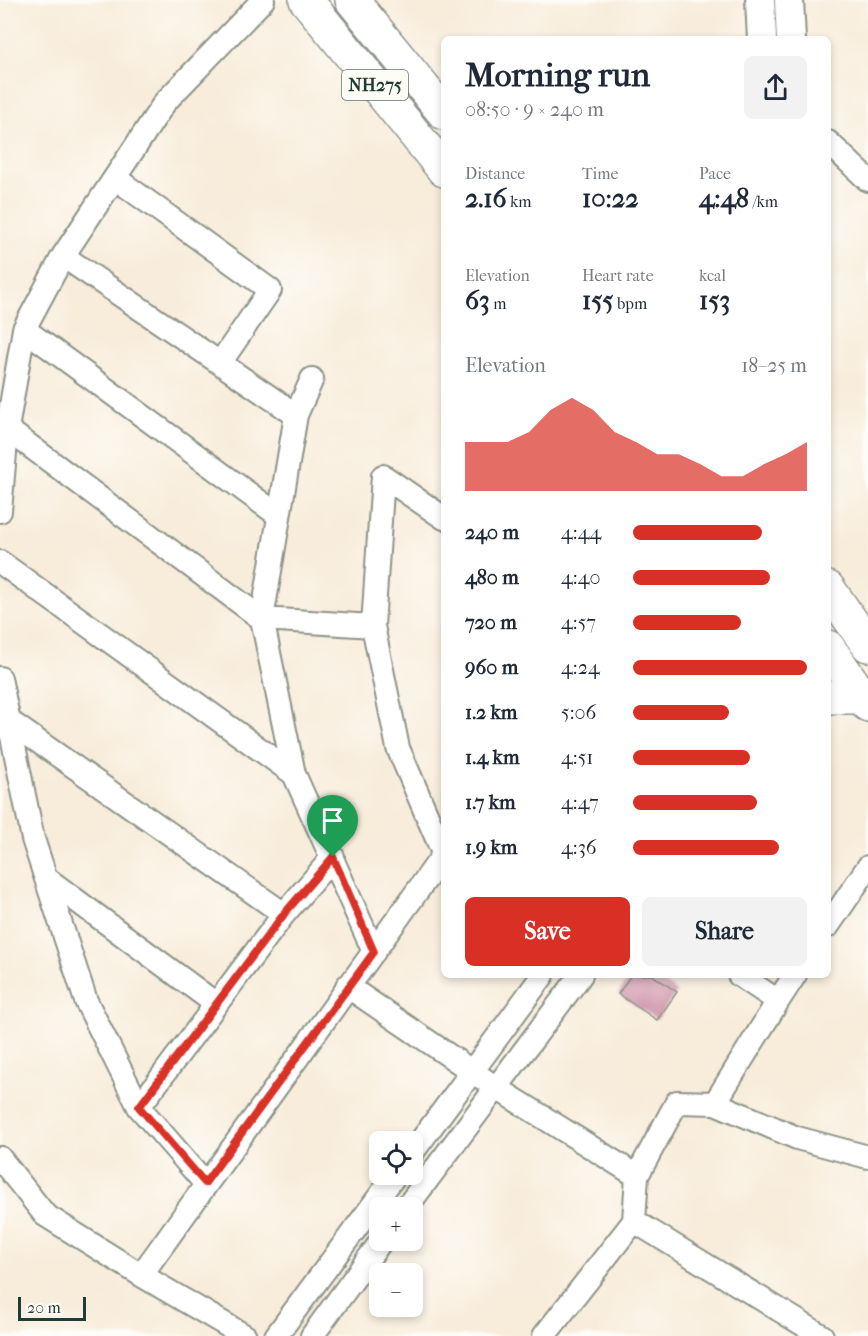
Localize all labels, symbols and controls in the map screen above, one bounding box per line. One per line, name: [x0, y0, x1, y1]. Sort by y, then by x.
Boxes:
text: Morning run: [465, 56, 650, 95]
button: share: [744, 56, 807, 119]
road number: NH275: [342, 70, 408, 100]
text: 08:50 · 9 × 240 m: [465, 98, 604, 121]
text: Distance: [465, 164, 525, 183]
text: Time: [582, 164, 618, 183]
text: Pace: [699, 164, 731, 183]
text: 2.16: [465, 183, 507, 214]
text: 10:22: [582, 183, 639, 214]
text: 4:48: [699, 183, 749, 214]
text: km: [507, 192, 532, 211]
text: /km: [749, 192, 778, 211]
text: Elevation: [465, 266, 530, 285]
text: Heart rate: [582, 266, 654, 285]
text: kcal: [699, 266, 726, 285]
text: 63: [465, 285, 490, 316]
text: 155: [582, 285, 614, 316]
text: 153: [699, 285, 730, 316]
text: m: [490, 294, 506, 313]
text: bpm: [614, 294, 647, 313]
text: Elevation: [465, 354, 546, 377]
text: 18–25 m: [741, 354, 807, 377]
text: 240 m: [465, 521, 519, 544]
text: 4:44: [561, 521, 601, 544]
text: 480 m: [465, 566, 519, 589]
text: 4:40: [561, 566, 601, 589]
text: 720 m: [465, 611, 517, 634]
text: 4:57: [561, 611, 596, 634]
text: 960 m: [465, 656, 518, 679]
text: 4:24: [561, 656, 600, 679]
text: 1.2 km: [465, 701, 518, 724]
text: 5:06: [561, 701, 596, 724]
text: 1.4 km: [465, 746, 520, 769]
text: 4:51: [561, 746, 593, 769]
text: 1.7 km: [465, 791, 516, 814]
text: 4:47: [561, 791, 599, 814]
pin: [307, 795, 358, 857]
icon: arrive: [316, 804, 349, 837]
text: 1.9 km: [465, 836, 517, 859]
text: 4:36: [561, 836, 597, 859]
button: Save: [465, 897, 630, 966]
button: Share: [642, 897, 807, 966]
map controls: [369, 1131, 423, 1317]
button: locate: [369, 1131, 423, 1185]
button: +: [369, 1197, 423, 1251]
button: −: [369, 1263, 423, 1317]
scale bar: [18, 1294, 86, 1322]
text: 20 m: [27, 1298, 61, 1317]

